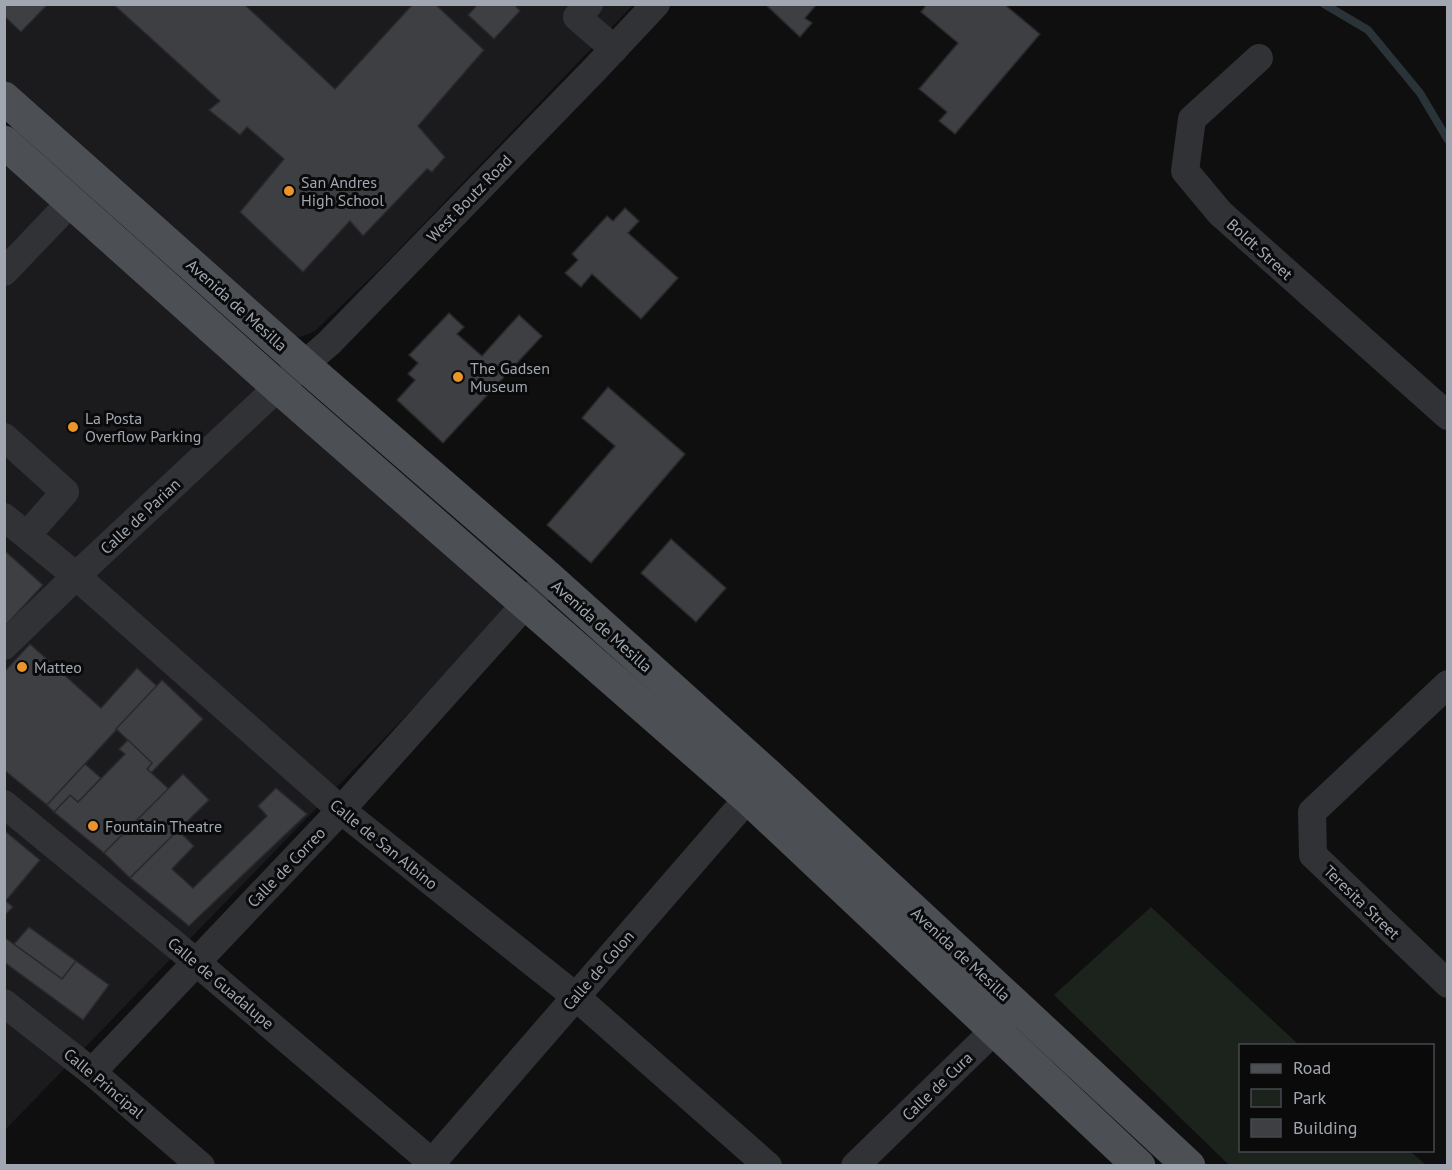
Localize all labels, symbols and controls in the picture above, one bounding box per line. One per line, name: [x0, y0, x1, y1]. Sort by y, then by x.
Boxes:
street label: West Boutz Road: [422, 150, 516, 246]
place label: San Andres High School: [301, 172, 384, 210]
marker: San Andres High School: [282, 184, 296, 198]
street label: Boldt Street: [1223, 214, 1297, 284]
street label: Avenida de Mesilla: [183, 255, 291, 355]
place label: The Gadsen Museum: [470, 358, 550, 396]
marker: The Gadsen Museum: [451, 370, 465, 384]
place label: La Posta Overflow Parking: [85, 408, 201, 446]
marker: La Posta Overflow Parking: [66, 420, 80, 434]
street label: Calle de Parian: [96, 474, 184, 558]
street label: Avenida de Mesilla: [548, 576, 656, 676]
place label: Matteo: [34, 657, 82, 677]
marker: Matteo: [15, 660, 29, 674]
street label: Calle de San Albino: [326, 794, 442, 894]
place label: Fountain Theatre: [105, 816, 222, 836]
marker: Fountain Theatre: [86, 819, 100, 833]
street label: Calle de Correo: [243, 823, 329, 911]
street label: Teresita Street: [1320, 861, 1405, 944]
street label: Avenida de Mesilla: [907, 903, 1015, 1005]
street label: Calle de Colon: [558, 926, 638, 1014]
street label: Calle de Guadalupe: [164, 933, 278, 1033]
street label: Calle Principal: [60, 1044, 148, 1122]
legend: [1239, 1044, 1434, 1152]
street label: Calle de Cura: [898, 1047, 976, 1125]
text: Road: [1293, 1056, 1331, 1079]
text: Park: [1293, 1086, 1326, 1109]
text: Building: [1293, 1116, 1357, 1139]

